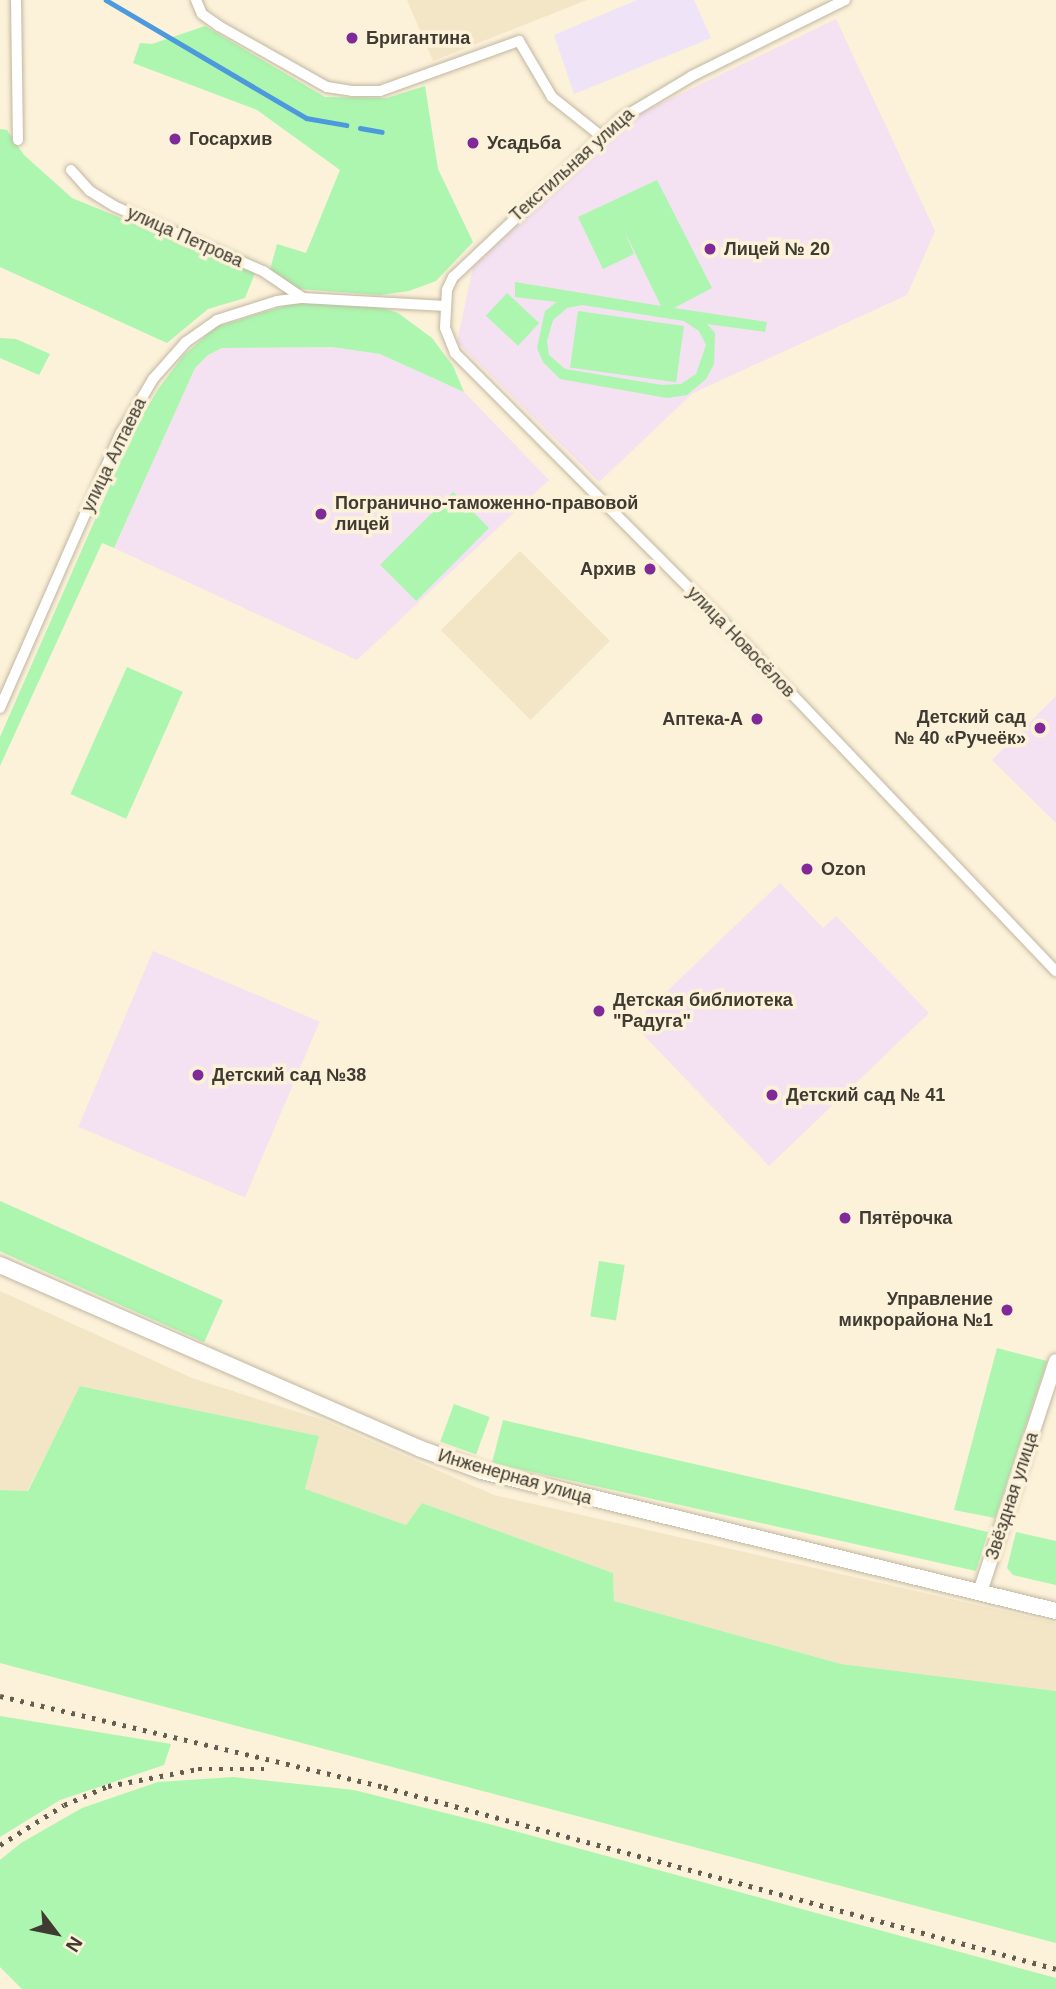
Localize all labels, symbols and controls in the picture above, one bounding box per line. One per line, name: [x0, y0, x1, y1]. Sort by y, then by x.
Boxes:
place label: Бригантина: [366, 27, 470, 49]
marker: Бригантина: [344, 30, 360, 46]
street label: Текстильная улица: [506, 104, 638, 226]
place label: Госархив: [189, 128, 272, 150]
marker: Госархив: [167, 131, 183, 147]
place label: Усадьба: [487, 132, 561, 154]
marker: Усадьба: [465, 135, 481, 151]
street label: улица Петрова: [124, 202, 246, 272]
place label: Лицей № 20: [724, 238, 830, 260]
marker: Лицей № 20: [702, 241, 718, 257]
street label: улица Алтаева: [77, 394, 151, 516]
place label: Погранично-таможенно-правовой лицей: [335, 493, 638, 536]
marker: Погранично-таможенно-правовой лицей: [313, 506, 329, 522]
place label: Архив: [580, 558, 636, 580]
marker: Архив: [642, 561, 658, 577]
street label: улица Новосёлов: [682, 582, 800, 702]
place label: Детский сад № 40 «Ручеёк»: [894, 707, 1026, 750]
place label: Аптека-А: [662, 708, 743, 730]
marker: Аптека-А: [749, 711, 765, 727]
marker: Детский сад № 40 «Ручеёк»: [1032, 720, 1048, 736]
place label: Ozon: [821, 858, 866, 880]
marker: Ozon: [799, 861, 815, 877]
place label: Детская библиотека "Радуга": [613, 990, 793, 1032]
marker: Детская библиотека "Радуга": [591, 1003, 607, 1019]
place label: Детский сад №38: [212, 1064, 366, 1086]
marker: Детский сад №38: [190, 1067, 206, 1083]
place label: Детский сад № 41: [786, 1084, 945, 1106]
marker: Детский сад № 41: [764, 1087, 780, 1103]
place label: Пятёрочка: [859, 1207, 952, 1229]
marker: Пятёрочка: [837, 1210, 853, 1226]
place label: Управление микрорайона №1: [839, 1289, 993, 1332]
marker: Управление микрорайона №1: [999, 1302, 1015, 1318]
street label: Звёздная улица: [981, 1429, 1043, 1563]
street label: Инженерная улица: [436, 1445, 594, 1509]
north arrow: [21, 1898, 91, 1968]
text: N: [62, 1933, 87, 1956]

